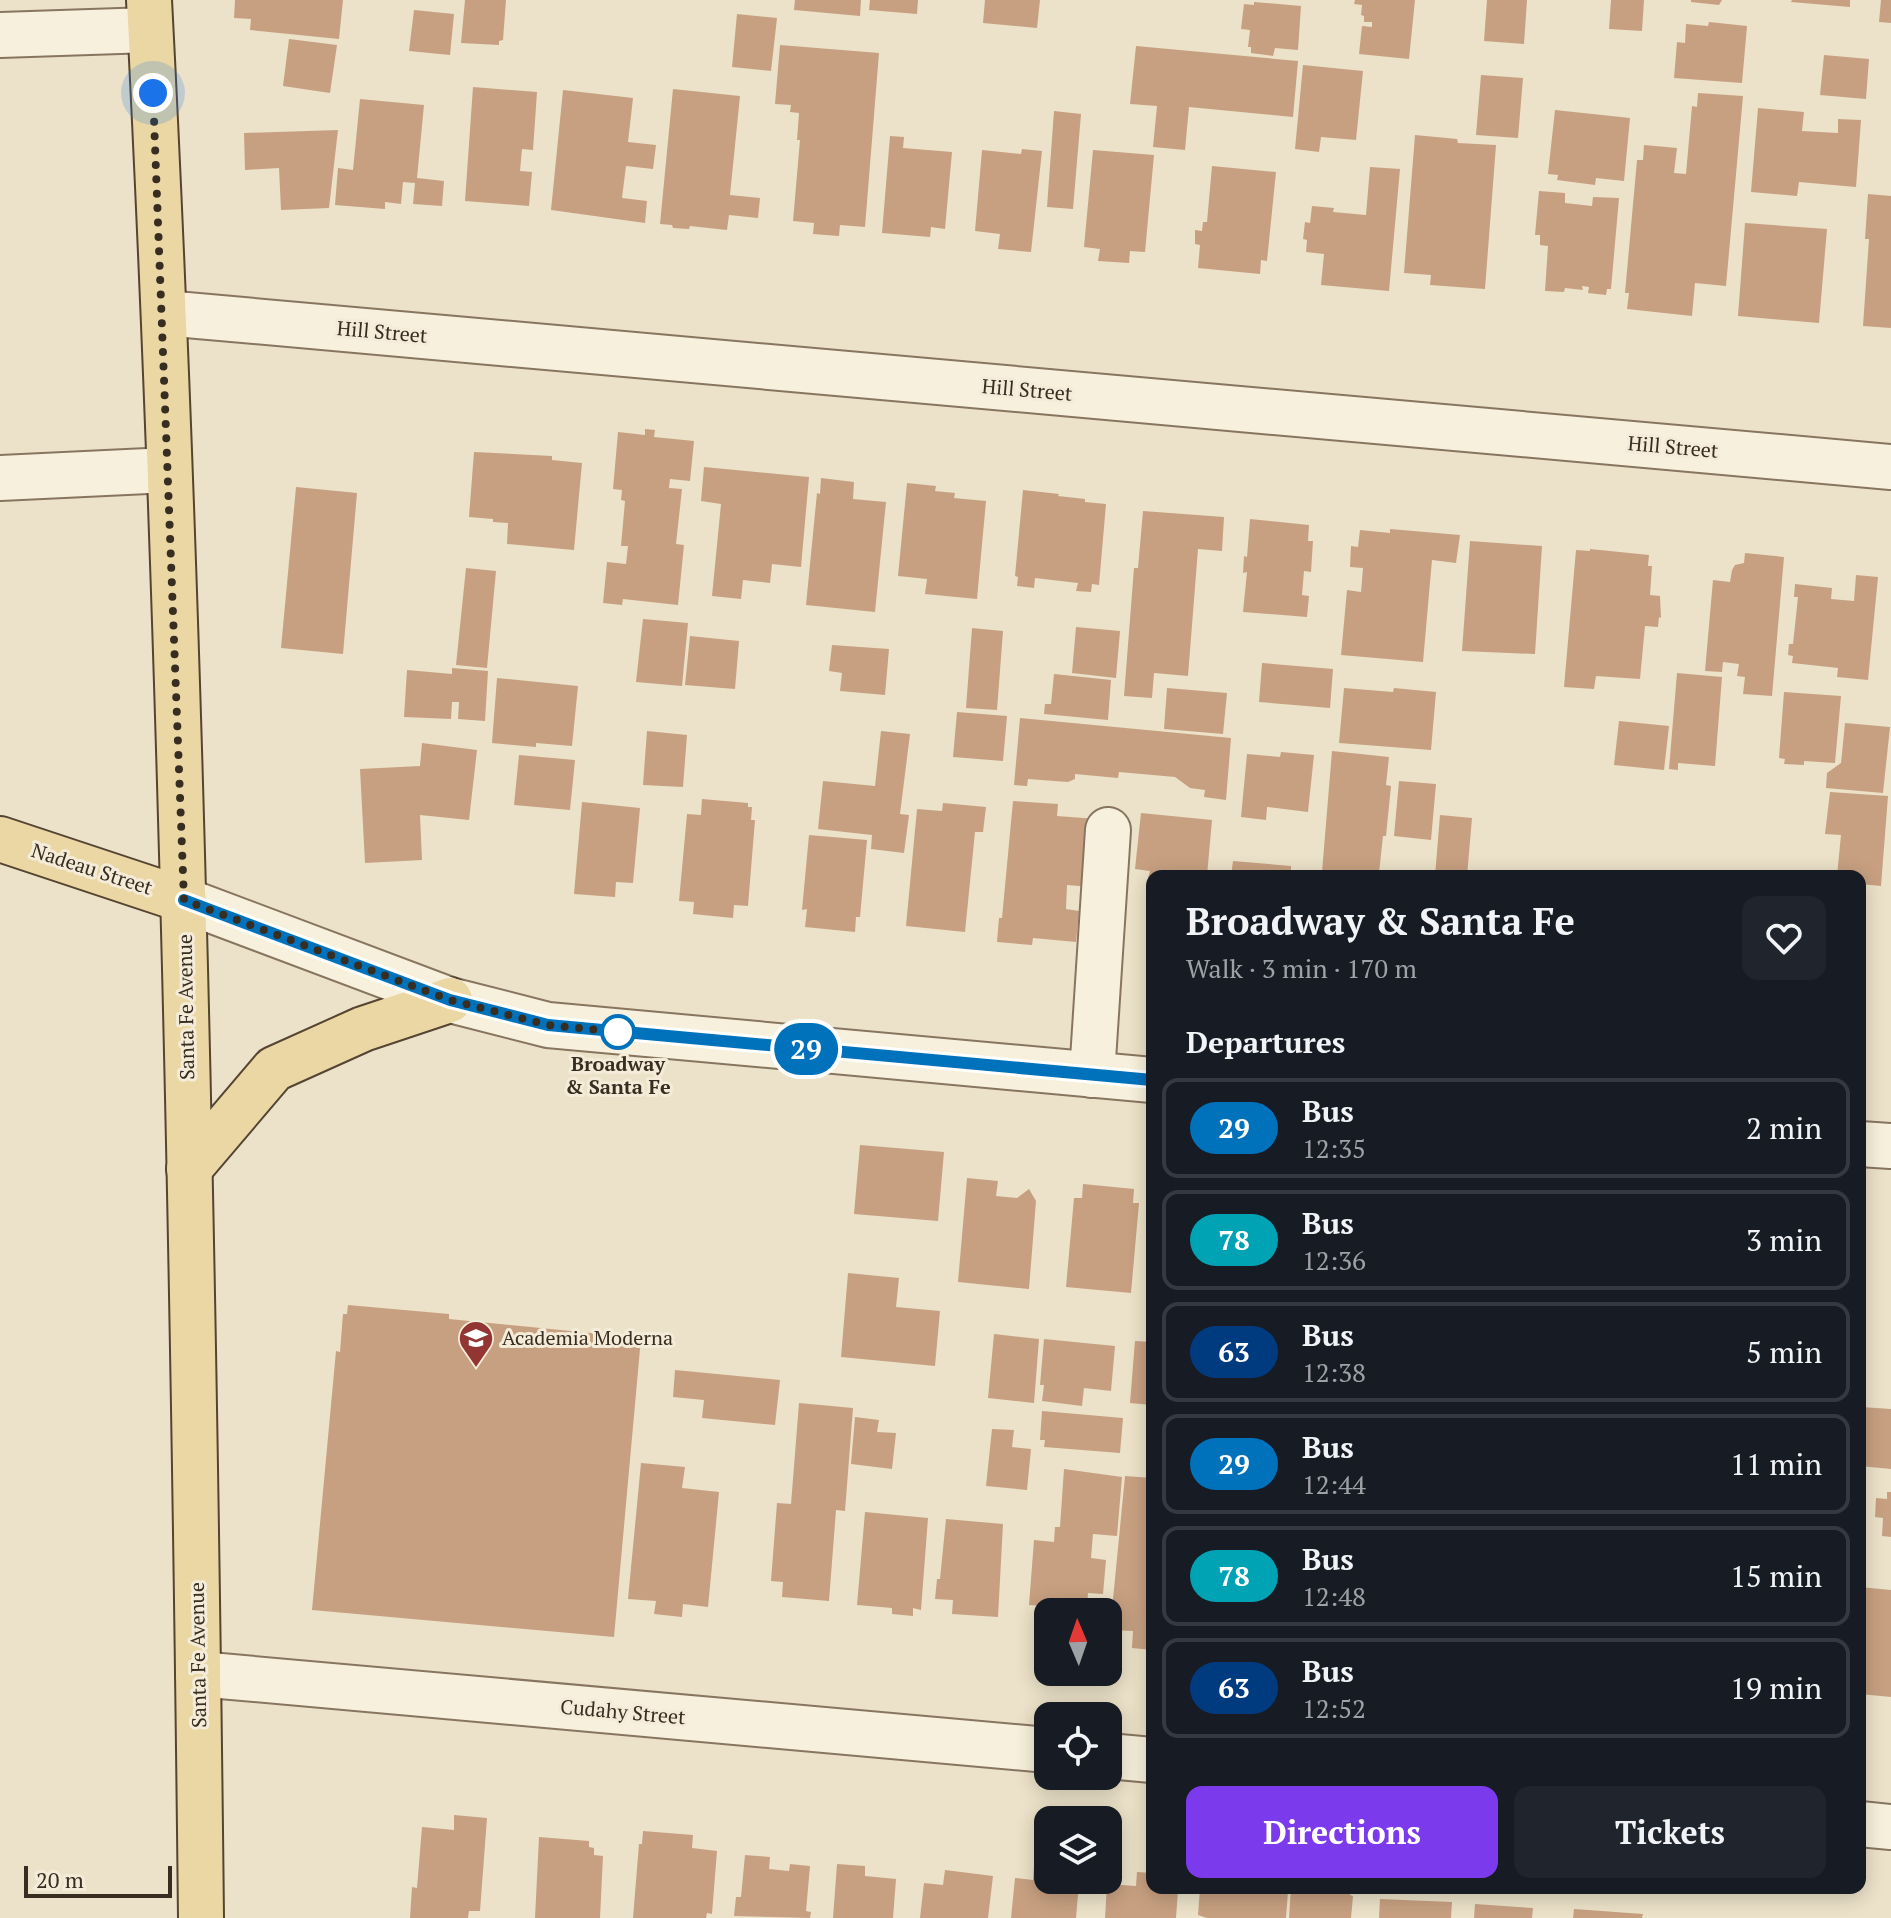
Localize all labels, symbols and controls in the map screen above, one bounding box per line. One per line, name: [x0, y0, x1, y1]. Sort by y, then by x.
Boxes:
your location: [133, 73, 173, 113]
street label: Hill Street: [336, 314, 429, 349]
street label: Hill Street: [981, 372, 1074, 407]
street label: Hill Street: [1627, 429, 1720, 464]
street label: Nadeau Street: [28, 836, 157, 901]
text: Broadway & Santa Fe: [1186, 896, 1575, 946]
button: heart: [1742, 896, 1826, 980]
street label: Santa Fe Avenue: [171, 934, 200, 1080]
text: Walk · 3 min · 170 m: [1186, 951, 1417, 985]
marker: Broadway & Santa Fe: [601, 1015, 635, 1049]
text: Departures: [1186, 1022, 1345, 1062]
line badge: 29: [770, 1023, 842, 1075]
text: 29: [790, 1030, 822, 1067]
place label: Broadway & Santa Fe: [565, 1050, 671, 1100]
text: Bus: [1302, 1091, 1354, 1131]
text: 2 min: [1746, 1108, 1822, 1148]
text: 29: [1218, 1109, 1250, 1146]
text: 12:35: [1302, 1131, 1366, 1165]
text: Bus: [1302, 1203, 1354, 1243]
text: 3 min: [1746, 1220, 1822, 1260]
text: 78: [1218, 1221, 1250, 1258]
text: 12:36: [1302, 1243, 1366, 1277]
text: Bus: [1302, 1315, 1354, 1355]
school or university icon: Academia Moderna: [457, 1319, 495, 1369]
place label: Academia Moderna: [502, 1324, 673, 1351]
text: 5 min: [1746, 1332, 1822, 1372]
text: 63: [1218, 1333, 1250, 1370]
text: 12:38: [1302, 1355, 1366, 1389]
text: Bus: [1302, 1427, 1354, 1467]
text: 11 min: [1730, 1444, 1822, 1484]
text: 29: [1218, 1445, 1250, 1482]
text: 12:44: [1302, 1467, 1366, 1501]
text: Bus: [1302, 1539, 1354, 1579]
text: 15 min: [1730, 1556, 1822, 1596]
text: 78: [1218, 1557, 1250, 1594]
text: 12:48: [1302, 1579, 1366, 1613]
street label: Santa Fe Avenue: [183, 1582, 212, 1728]
north arrow: [1034, 1598, 1122, 1686]
map controls: [1034, 1598, 1122, 1894]
text: Bus: [1302, 1651, 1354, 1691]
text: 19 min: [1730, 1668, 1822, 1708]
text: 63: [1218, 1669, 1250, 1706]
text: 12:52: [1302, 1691, 1366, 1725]
street label: Cudahy Street: [559, 1693, 687, 1730]
button: locate: [1034, 1702, 1122, 1790]
button: Directions: [1186, 1786, 1498, 1878]
button: Tickets: [1514, 1786, 1826, 1878]
button: layers: [1034, 1806, 1122, 1894]
scale bar: [24, 1862, 172, 1898]
text: 20 m: [36, 1865, 84, 1894]

